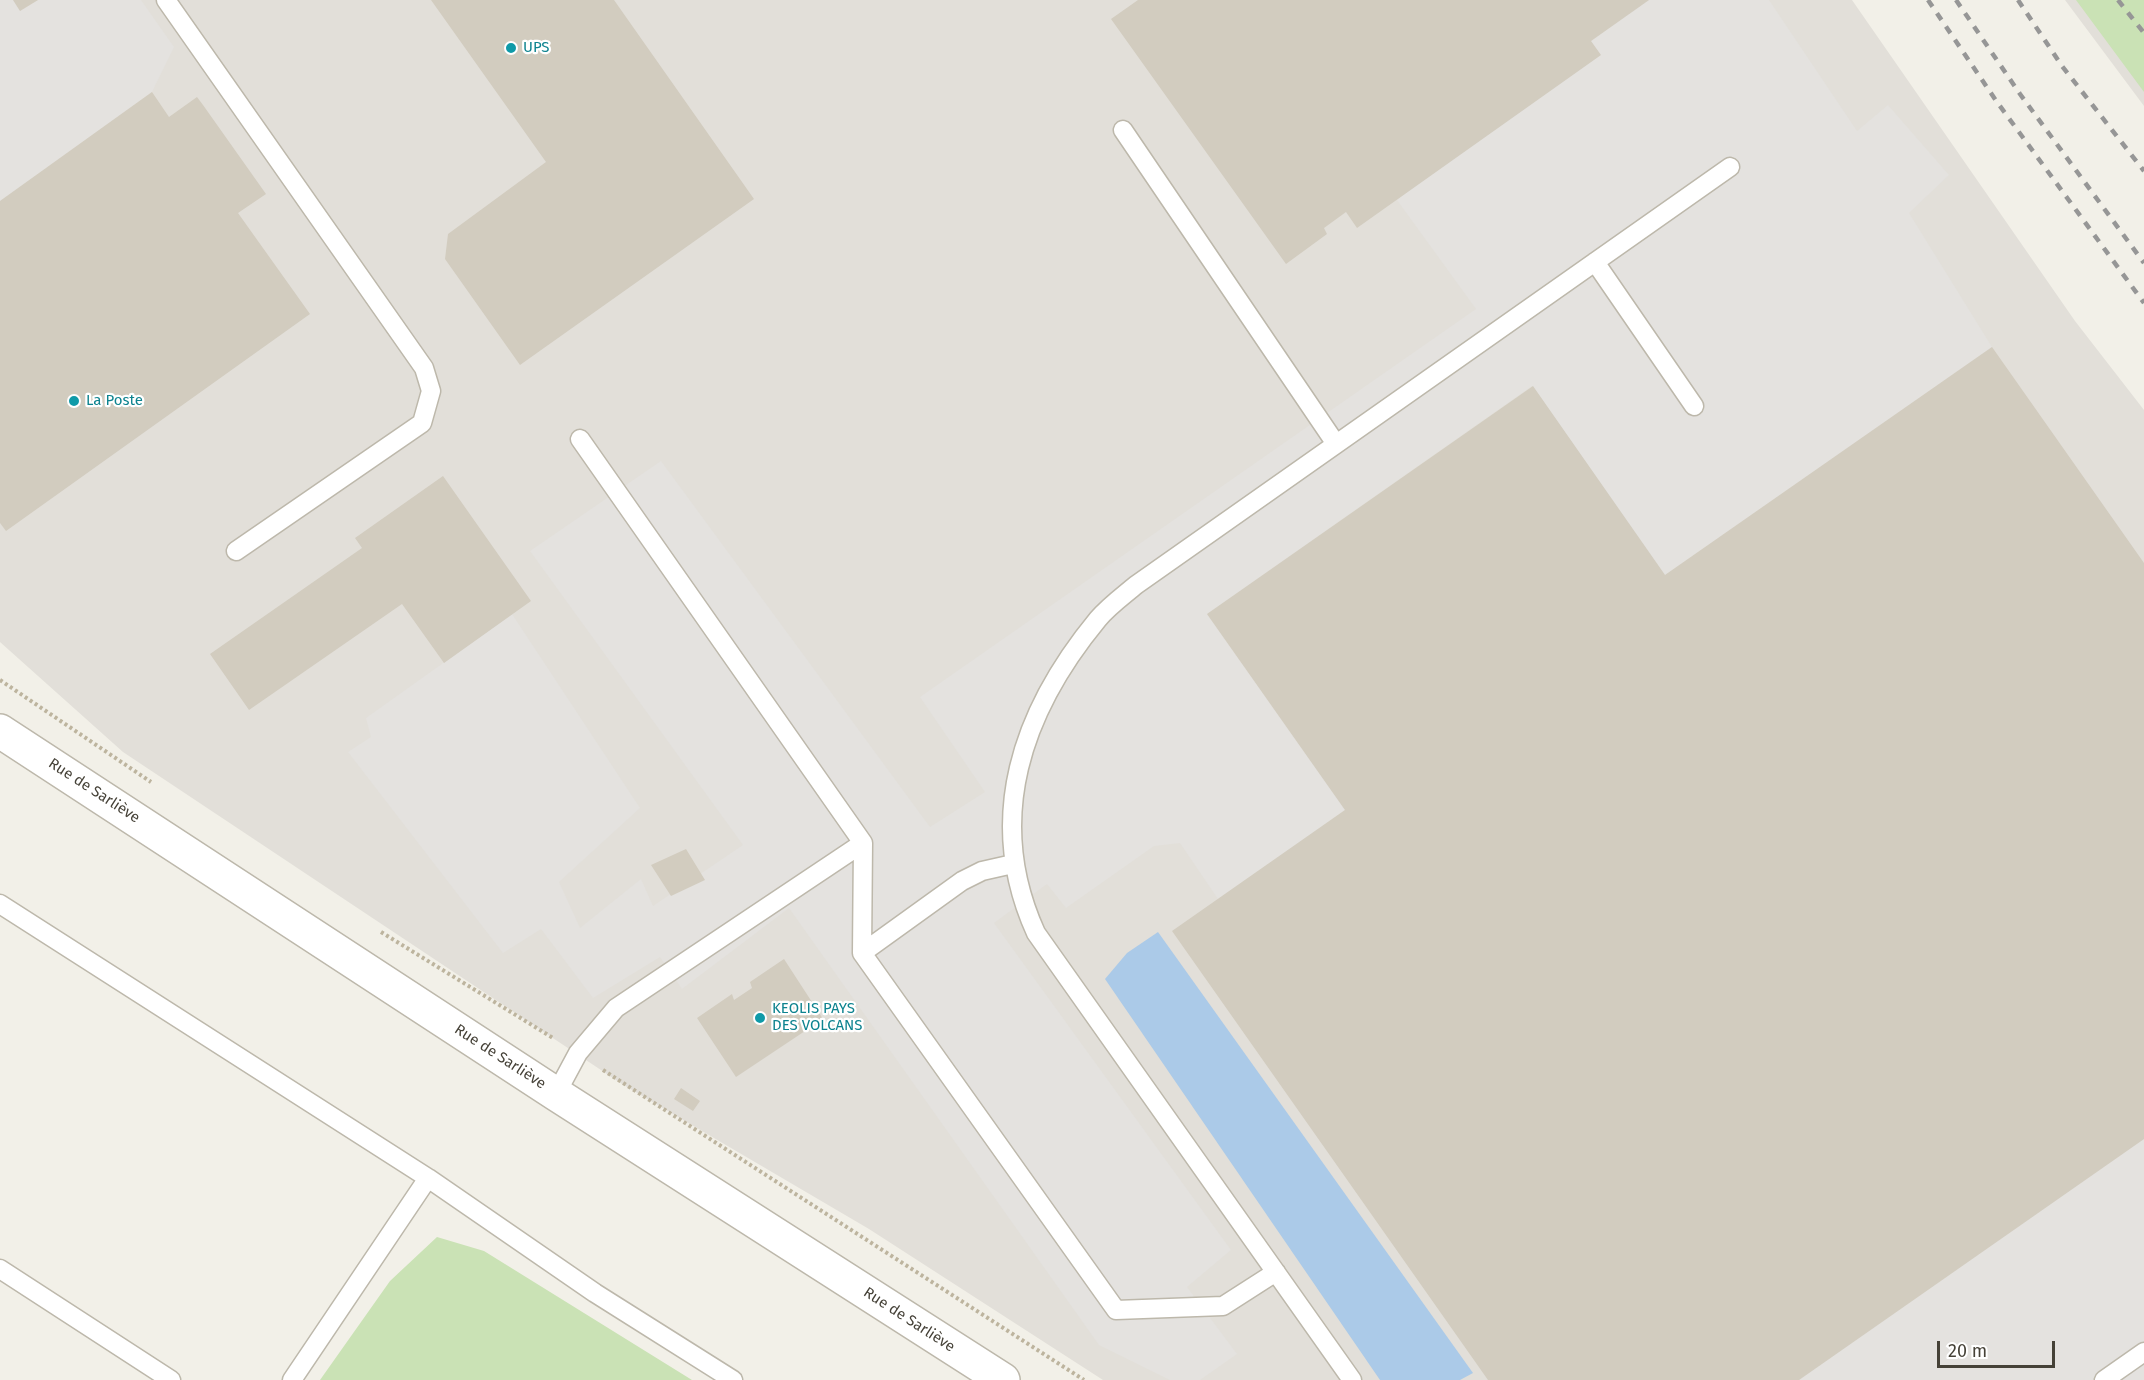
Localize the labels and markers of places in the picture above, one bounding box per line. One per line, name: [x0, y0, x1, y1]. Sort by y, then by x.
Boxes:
place label: UPS: [523, 39, 550, 57]
marker: UPS: [504, 41, 518, 55]
place label: La Poste: [86, 392, 143, 410]
marker: La Poste: [67, 394, 81, 408]
place label: KEOLIS PAYS DES VOLCANS: [772, 1000, 863, 1035]
marker: KEOLIS PAYS DES VOLCANS: [753, 1011, 767, 1025]

